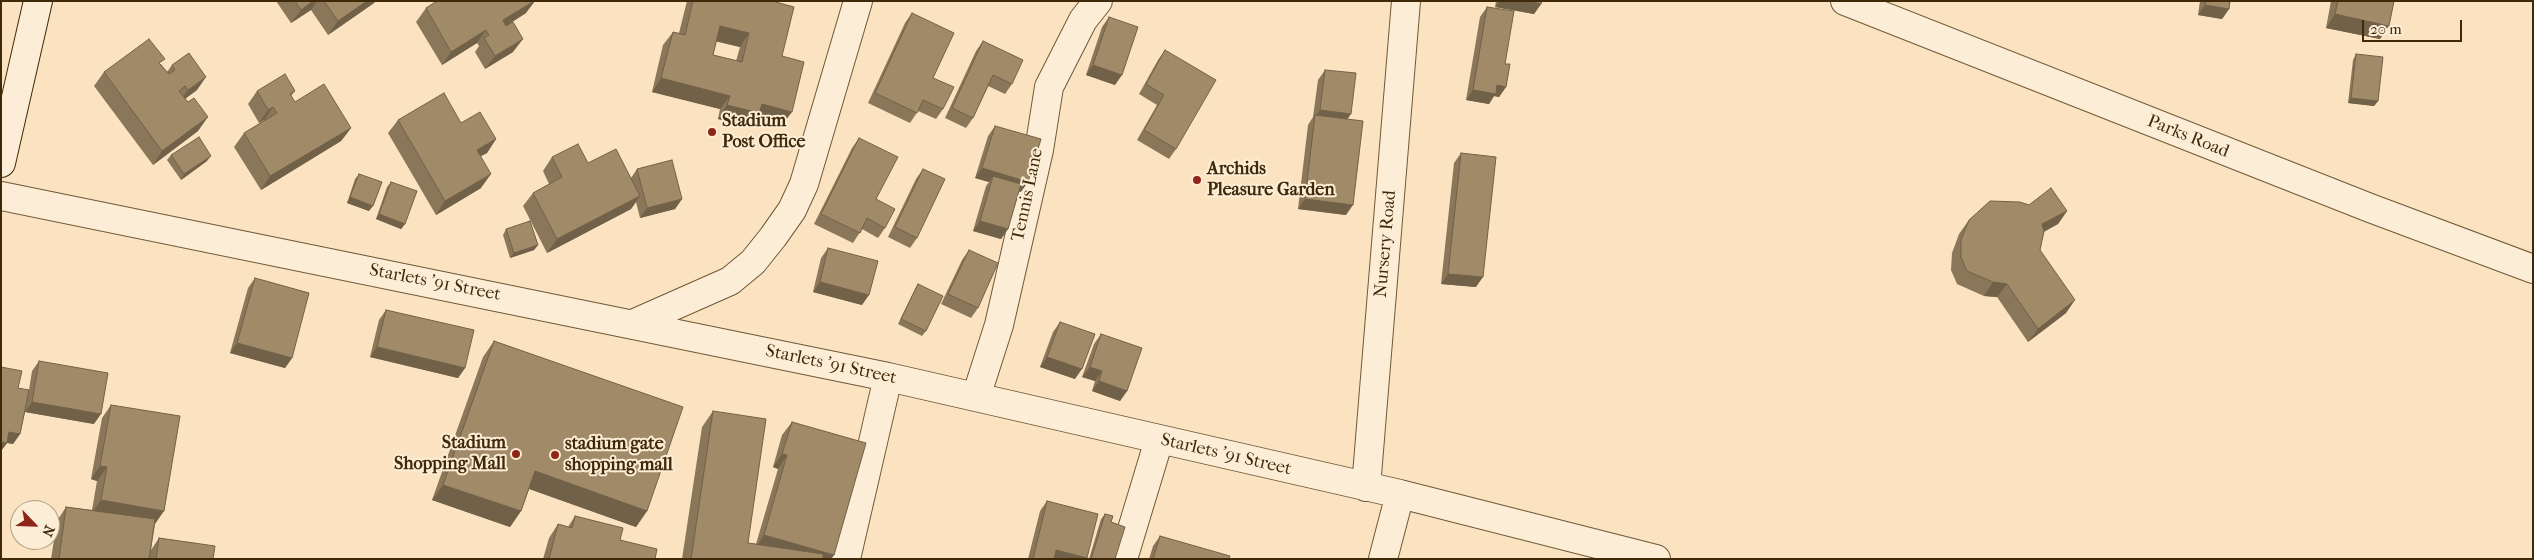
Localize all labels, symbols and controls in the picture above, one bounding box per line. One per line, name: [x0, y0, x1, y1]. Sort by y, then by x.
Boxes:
scale bar: [2364, 10, 2464, 42]
text: 20 m: [2370, 20, 2402, 38]
place label: Stadium Post Office: [722, 111, 805, 154]
street label: Parks Road: [2144, 111, 2232, 163]
marker: Stadium Post Office: [706, 126, 718, 138]
street label: Tennis Lane: [1008, 146, 1048, 244]
place label: Archids Pleasure Garden: [1207, 159, 1335, 202]
marker: Archids Pleasure Garden: [1191, 174, 1203, 186]
street label: Nursery Road: [1371, 189, 1401, 299]
street label: Starlets '91 Street: [367, 260, 503, 306]
street label: Starlets '91 Street: [764, 341, 898, 389]
street label: Starlets '91 Street: [1159, 429, 1293, 481]
place label: Stadium Shopping Mall: [394, 433, 506, 476]
place label: stadium gate shopping mall: [565, 434, 673, 476]
marker: Stadium Shopping Mall: [510, 448, 522, 460]
marker: stadium gate shopping mall: [549, 449, 561, 461]
north arrow: [10, 500, 60, 550]
text: N: [38, 523, 58, 539]

